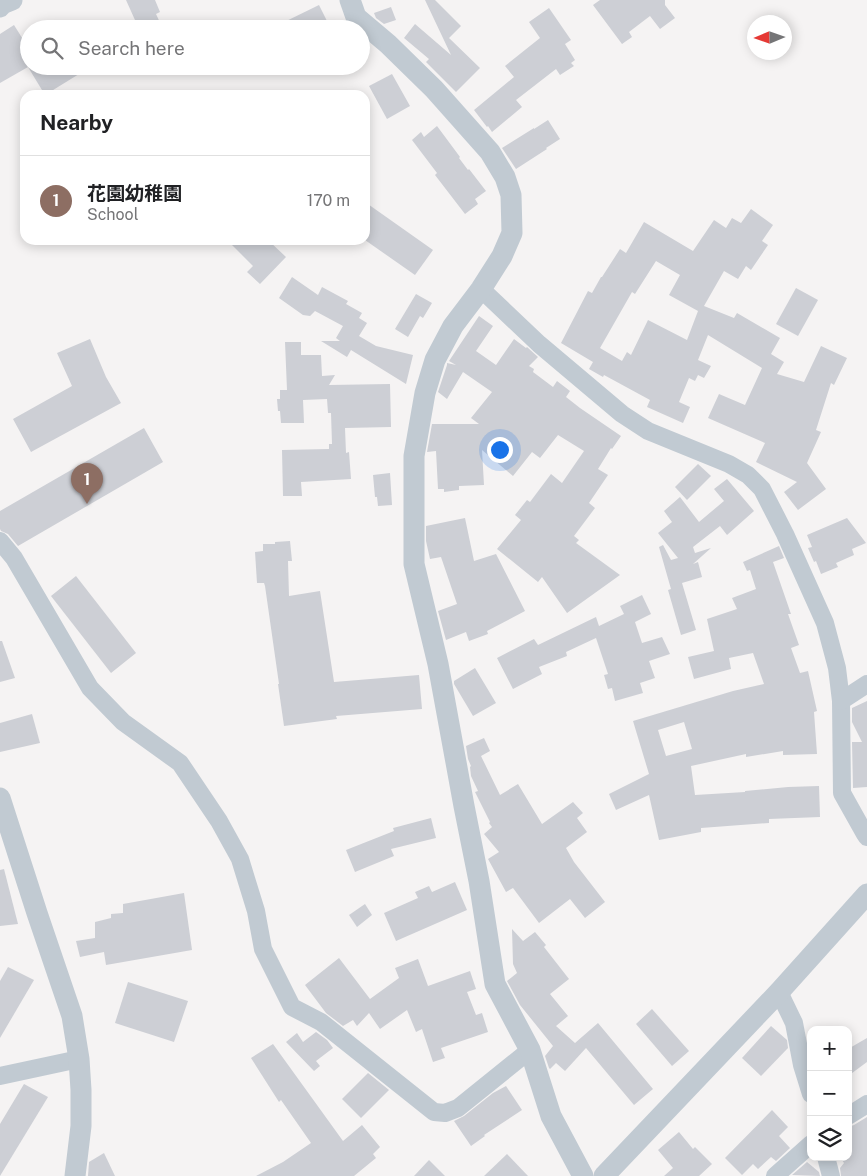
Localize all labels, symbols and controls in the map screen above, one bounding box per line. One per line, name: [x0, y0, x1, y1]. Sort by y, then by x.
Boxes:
north arrow: [747, 15, 792, 60]
search box: [20, 20, 370, 75]
icon: search: [38, 34, 66, 62]
text: Search here: [78, 37, 185, 59]
text: Nearby: [40, 110, 113, 135]
text: 花園幼稚園: [87, 182, 182, 204]
text: 1: [53, 191, 59, 210]
text: 170 m: [307, 191, 350, 210]
text: School: [87, 205, 138, 224]
your location: [487, 437, 513, 463]
pin: 1: [71, 463, 103, 504]
map controls: [807, 1026, 852, 1161]
button: +: [807, 1026, 852, 1071]
button: −: [807, 1071, 852, 1116]
button: layers: [807, 1116, 852, 1161]

